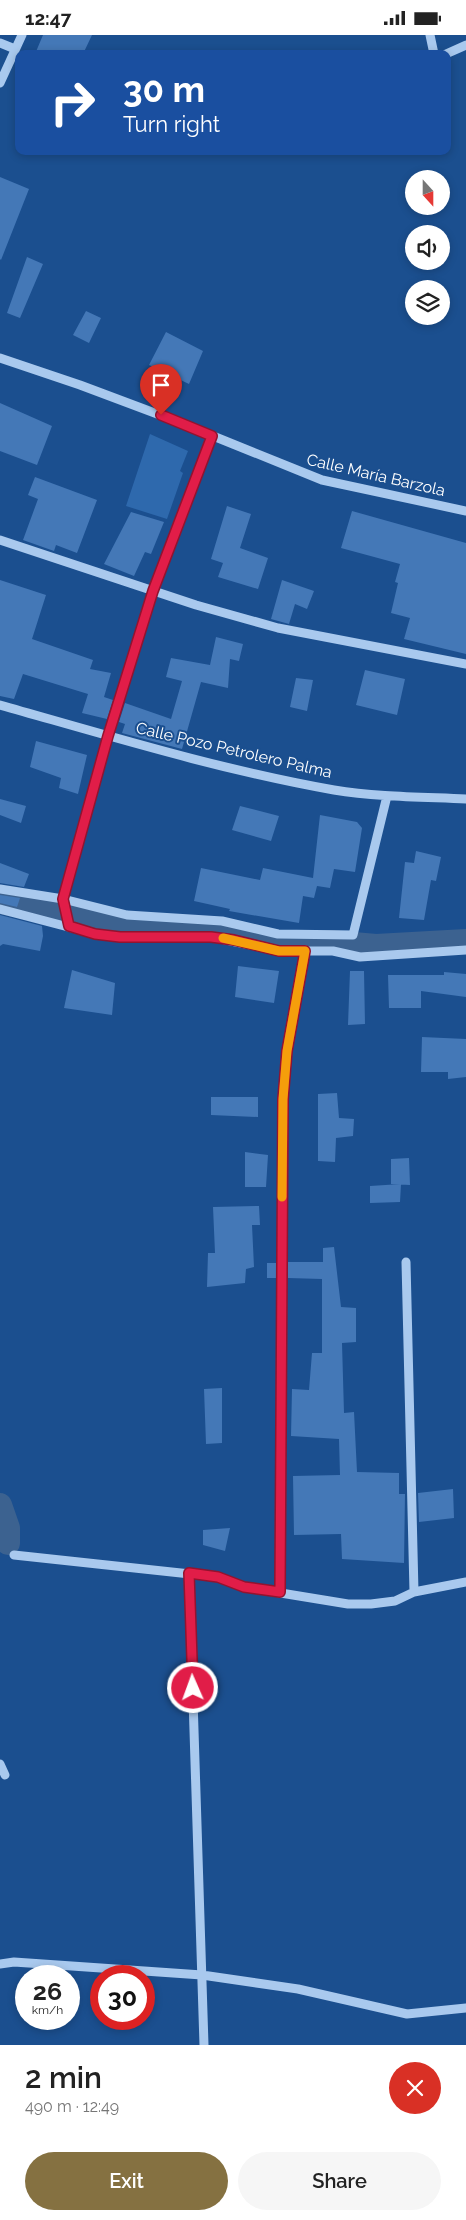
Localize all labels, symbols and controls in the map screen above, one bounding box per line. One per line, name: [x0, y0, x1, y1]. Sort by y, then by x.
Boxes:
text: 12:47: [25, 7, 71, 29]
text: 30 m: [123, 69, 205, 110]
icon: right: [40, 70, 105, 135]
text: Turn right: [123, 111, 220, 137]
north arrow: [405, 170, 450, 215]
map controls: [405, 170, 450, 325]
button: sound: [405, 225, 450, 270]
button: layers: [405, 280, 450, 325]
pin: [140, 364, 182, 415]
icon: arrive: [147, 371, 175, 399]
street label: Calle María Barzola: [305, 450, 447, 500]
street label: Calle Pozo Petrolero Palma: [134, 718, 334, 782]
position arrow: [166, 1661, 218, 1713]
speed limit sign: 30: [90, 1965, 155, 2030]
text: 26: [33, 1976, 62, 2006]
text: km/h: [32, 2003, 63, 2017]
text: 2 min: [25, 2060, 102, 2095]
button: close: [389, 2062, 441, 2114]
text: 490 m · 12:49: [25, 2097, 119, 2116]
button: Exit: [25, 2152, 228, 2210]
button: Share: [238, 2152, 441, 2210]

